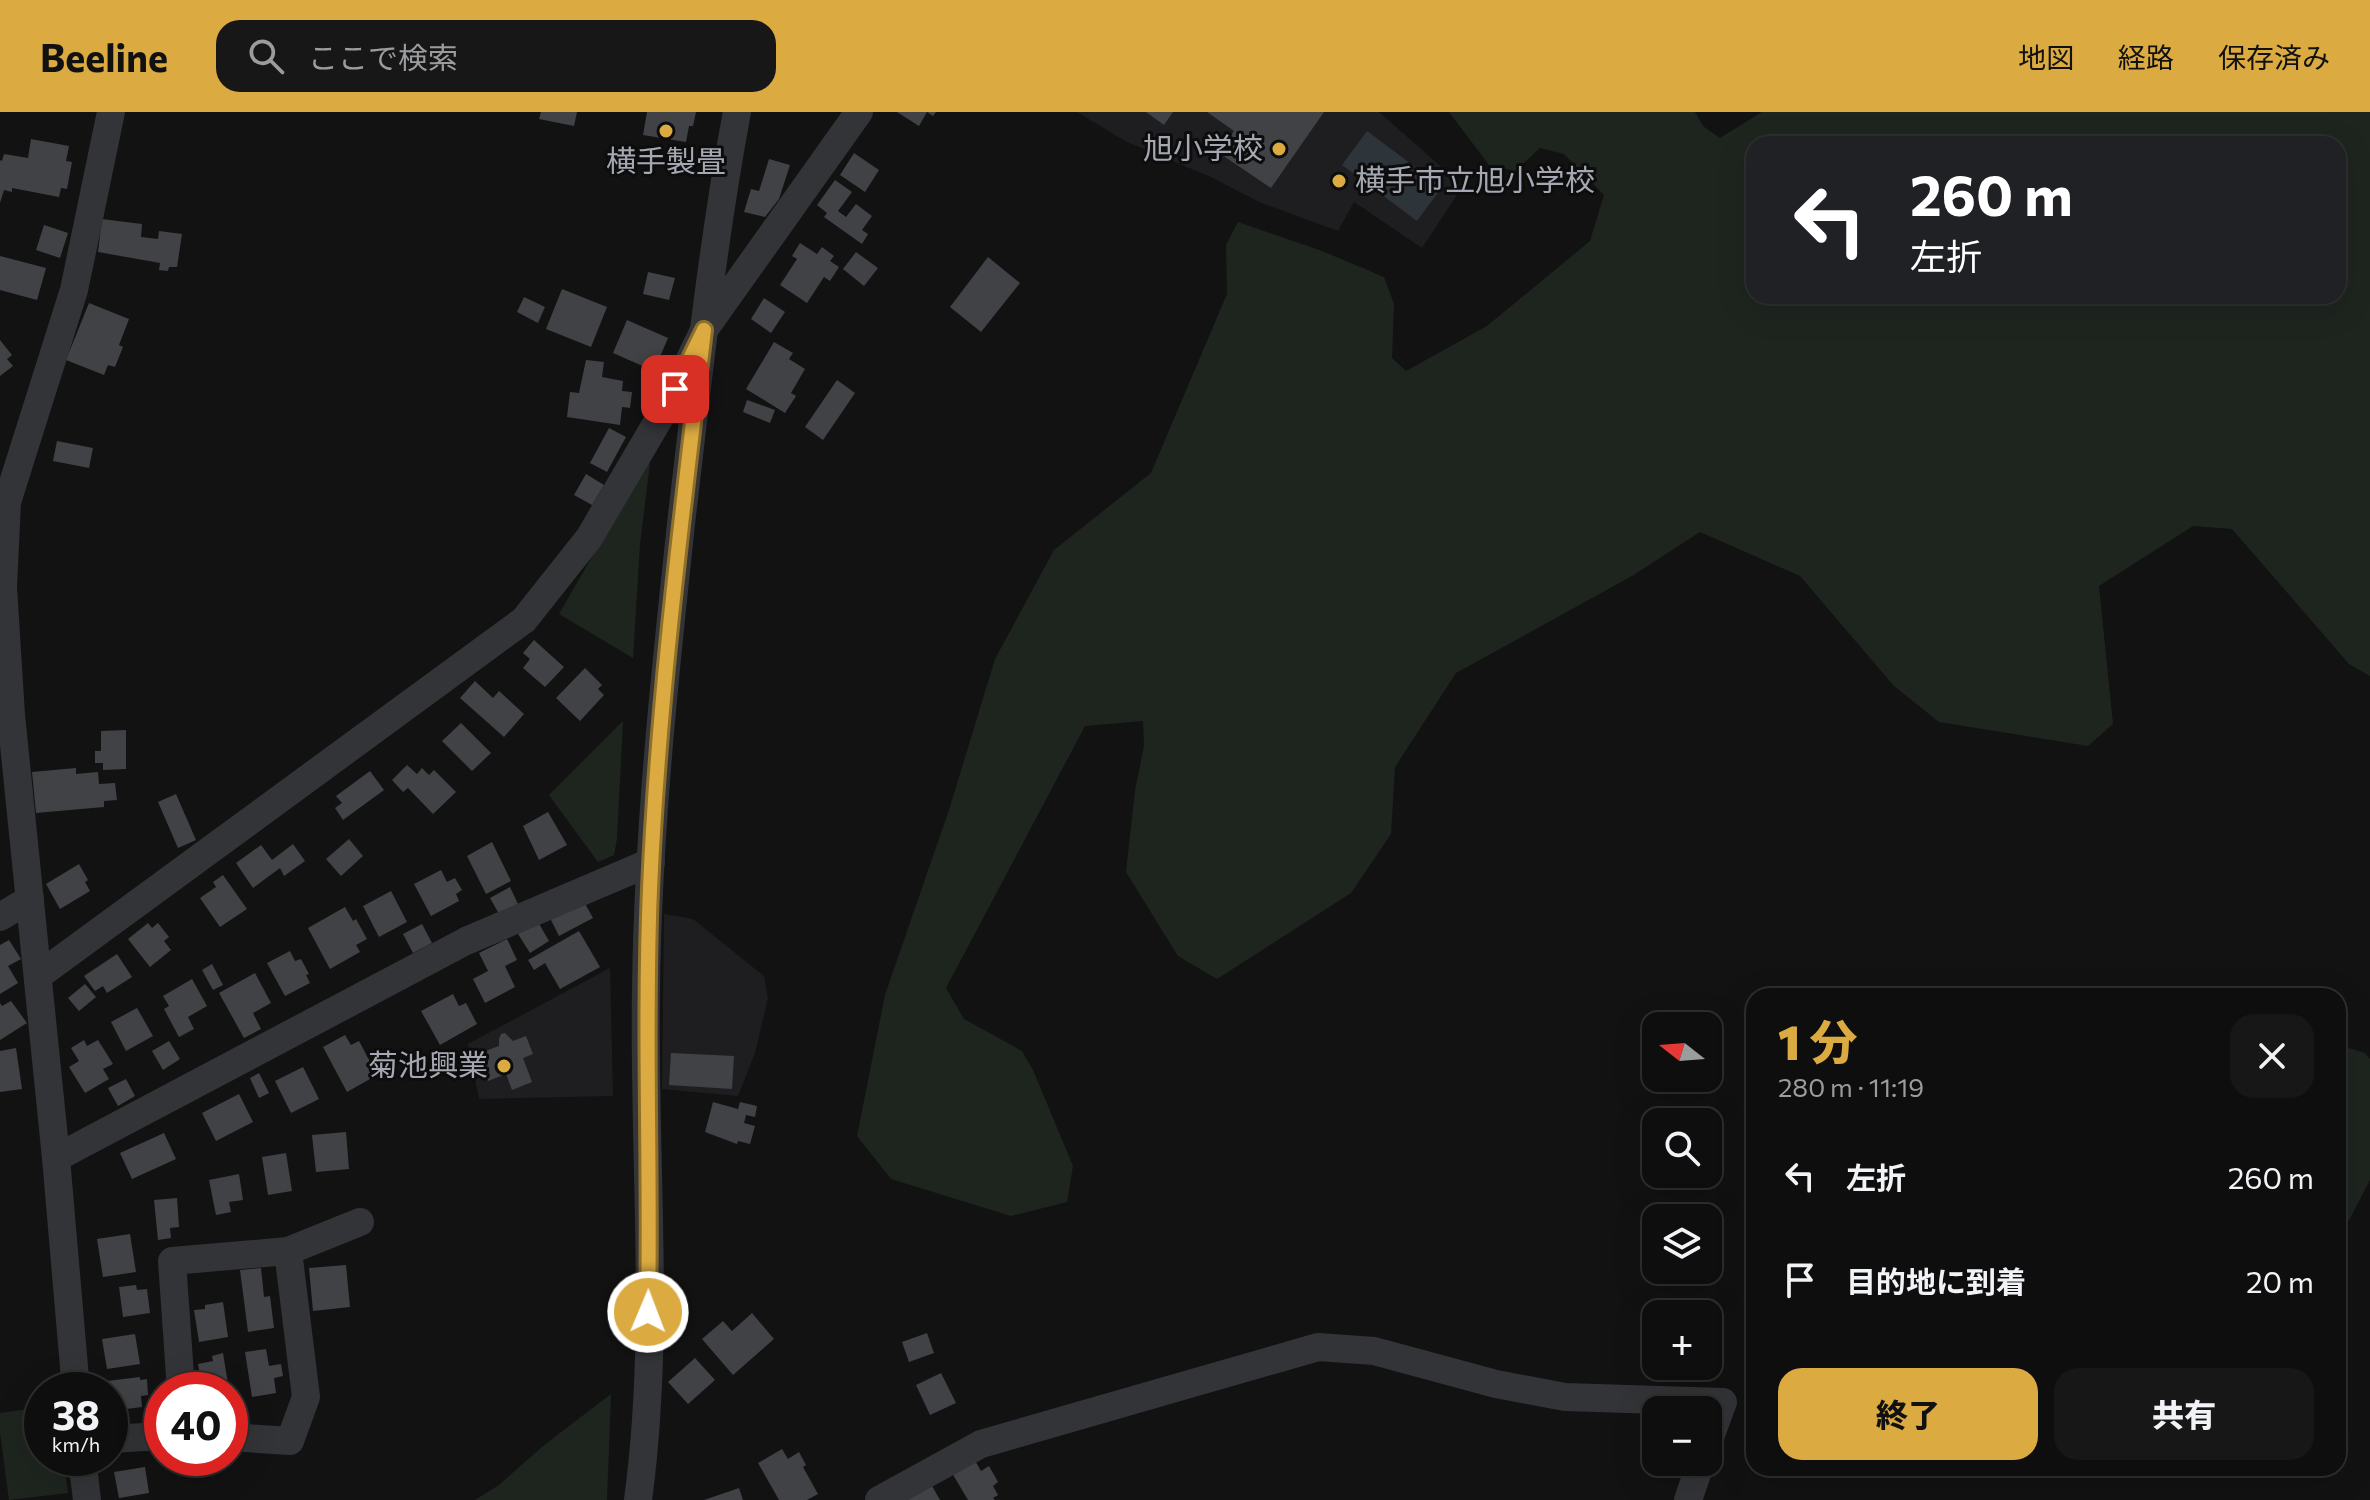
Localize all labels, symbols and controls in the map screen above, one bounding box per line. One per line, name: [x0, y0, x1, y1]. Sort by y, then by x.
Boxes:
search box: [216, 20, 776, 92]
text: Beeline: [40, 33, 168, 80]
icon: search: [244, 34, 288, 78]
text: ここで検索: [308, 38, 458, 75]
text: 地図: [2018, 40, 2074, 74]
text: 経路: [2118, 40, 2174, 74]
text: 保存済み: [2218, 40, 2330, 74]
marker: 横手製畳: [657, 122, 675, 140]
place label: 旭小学校: [1143, 128, 1263, 165]
marker: 旭小学校: [1270, 140, 1288, 158]
place label: 横手製畳: [606, 141, 726, 178]
text: 260 m: [1910, 159, 2073, 228]
place label: 横手市立旭小学校: [1355, 160, 1595, 197]
icon: left: [1778, 168, 1882, 272]
marker: 横手市立旭小学校: [1330, 172, 1348, 190]
text: 左折: [1910, 233, 1982, 277]
pin: [641, 355, 709, 423]
icon: arrive: [653, 367, 697, 411]
text: 1 分: [1778, 1011, 1858, 1070]
north arrow: [1642, 1012, 1722, 1092]
map controls: [1642, 1012, 1722, 1476]
button: close: [2230, 1014, 2314, 1098]
place label: 菊池興業: [368, 1045, 488, 1082]
marker: 菊池興業: [495, 1057, 513, 1075]
text: 280 m · 11:19: [1778, 1071, 1924, 1102]
button: search: [1642, 1108, 1722, 1188]
icon: left: [1778, 1154, 1822, 1198]
text: 左折: [1846, 1158, 1906, 1195]
text: 260 m: [2228, 1158, 2314, 1195]
button: layers: [1642, 1204, 1722, 1284]
icon: arrive: [1778, 1258, 1822, 1302]
text: 目的地に到着: [1846, 1262, 2026, 1299]
text: 20 m: [2246, 1262, 2314, 1299]
position arrow: [606, 1270, 690, 1354]
button: +: [1642, 1300, 1722, 1380]
button: 終了: [1778, 1368, 2038, 1460]
button: 共有: [2054, 1368, 2314, 1460]
speed limit sign: 40: [144, 1372, 248, 1476]
text: 38: [52, 1389, 100, 1438]
button: −: [1642, 1396, 1722, 1476]
text: km/h: [52, 1432, 100, 1456]

